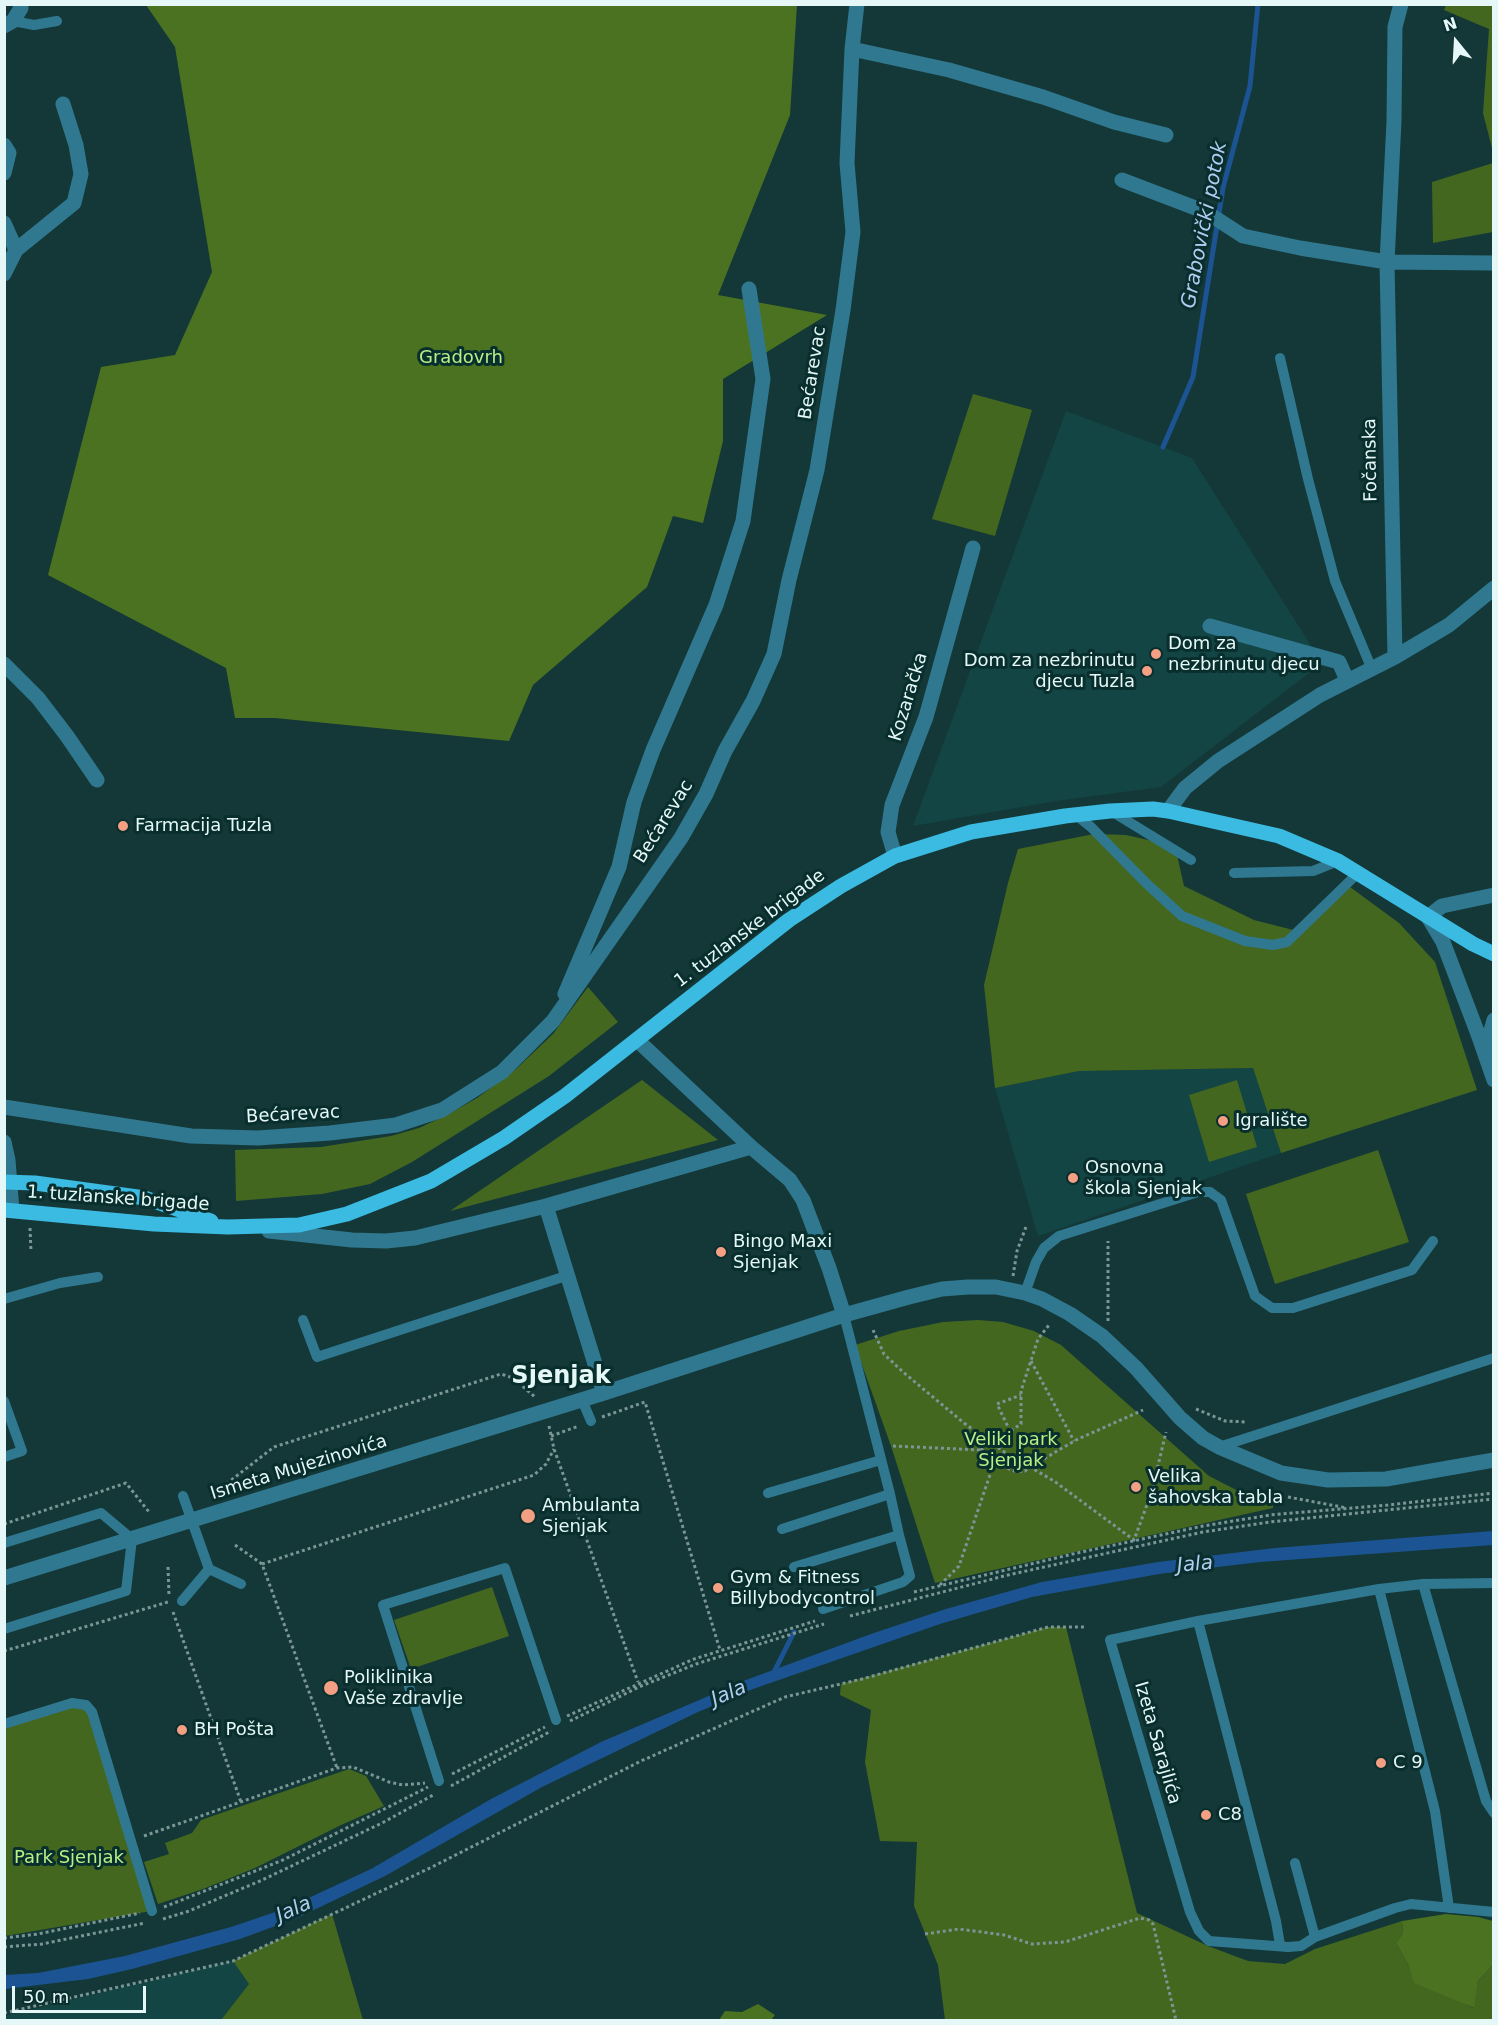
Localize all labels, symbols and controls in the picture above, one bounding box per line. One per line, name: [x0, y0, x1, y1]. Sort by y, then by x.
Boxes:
north arrow: [1426, 12, 1486, 72]
text: N: [1441, 13, 1460, 36]
water label: Grabovički potok: [1177, 140, 1233, 310]
street label: Bećarevac: [795, 325, 831, 421]
park label: Gradovrh: [419, 347, 503, 369]
street label: Fočanska: [1359, 418, 1383, 502]
place label: Dom za nezbrinutu djecu: [1168, 633, 1320, 676]
marker: Dom za nezbrinutu djecu: [1149, 647, 1163, 661]
street label: Kozaračka: [885, 650, 933, 744]
place label: Dom za nezbrinutu djecu Tuzla: [964, 650, 1135, 692]
marker: Dom za nezbrinutu djecu Tuzla: [1140, 664, 1154, 678]
street label: Bećarevac: [630, 776, 698, 868]
place label: Farmacija Tuzla: [135, 815, 272, 837]
marker: Farmacija Tuzla: [116, 819, 130, 833]
street label: 1. tuzlanske brigade: [670, 865, 830, 993]
street label: Bećarevac: [245, 1102, 341, 1128]
place label: Igralište: [1235, 1110, 1308, 1132]
marker: Igralište: [1216, 1114, 1230, 1128]
place label: Osnovna škola Sjenjak: [1085, 1157, 1202, 1200]
marker: Osnovna škola Sjenjak: [1066, 1171, 1080, 1185]
street label: 1. tuzlanske brigade: [26, 1182, 210, 1216]
place label: Bingo Maxi Sjenjak: [733, 1231, 832, 1274]
marker: Bingo Maxi Sjenjak: [714, 1245, 728, 1259]
district label: Sjenjak: [511, 1363, 611, 1391]
park label: Veliki park Sjenjak: [964, 1429, 1058, 1472]
street label: Ismeta Mujezinovića: [208, 1431, 390, 1505]
place label: Velika šahovska tabla: [1148, 1466, 1283, 1508]
marker: Velika šahovska tabla: [1129, 1480, 1143, 1494]
place label: Ambulanta Sjenjak: [542, 1495, 640, 1538]
marker: Ambulanta Sjenjak: [519, 1507, 537, 1525]
water label: Jala: [1176, 1551, 1214, 1579]
place label: Gym & Fitness Billybodycontrol: [730, 1567, 875, 1610]
marker: Gym & Fitness Billybodycontrol: [711, 1581, 725, 1595]
place label: Poliklinika Vaše zdravlje: [344, 1667, 463, 1710]
water label: Jala: [708, 1676, 750, 1712]
marker: Poliklinika Vaše zdravlje: [322, 1679, 340, 1697]
street label: Izeta Sarajlića: [1129, 1679, 1185, 1807]
place label: BH Pošta: [194, 1719, 274, 1741]
marker: BH Pošta: [175, 1723, 189, 1737]
place label: C 9: [1393, 1752, 1423, 1774]
marker: C 9: [1374, 1756, 1388, 1770]
place label: C8: [1218, 1804, 1242, 1826]
marker: C8: [1199, 1808, 1213, 1822]
park label: Park Sjenjak: [14, 1847, 124, 1869]
water label: Jala: [273, 1892, 315, 1928]
scale bar: [15, 1974, 148, 2012]
text: 50 m: [23, 1986, 69, 2007]

